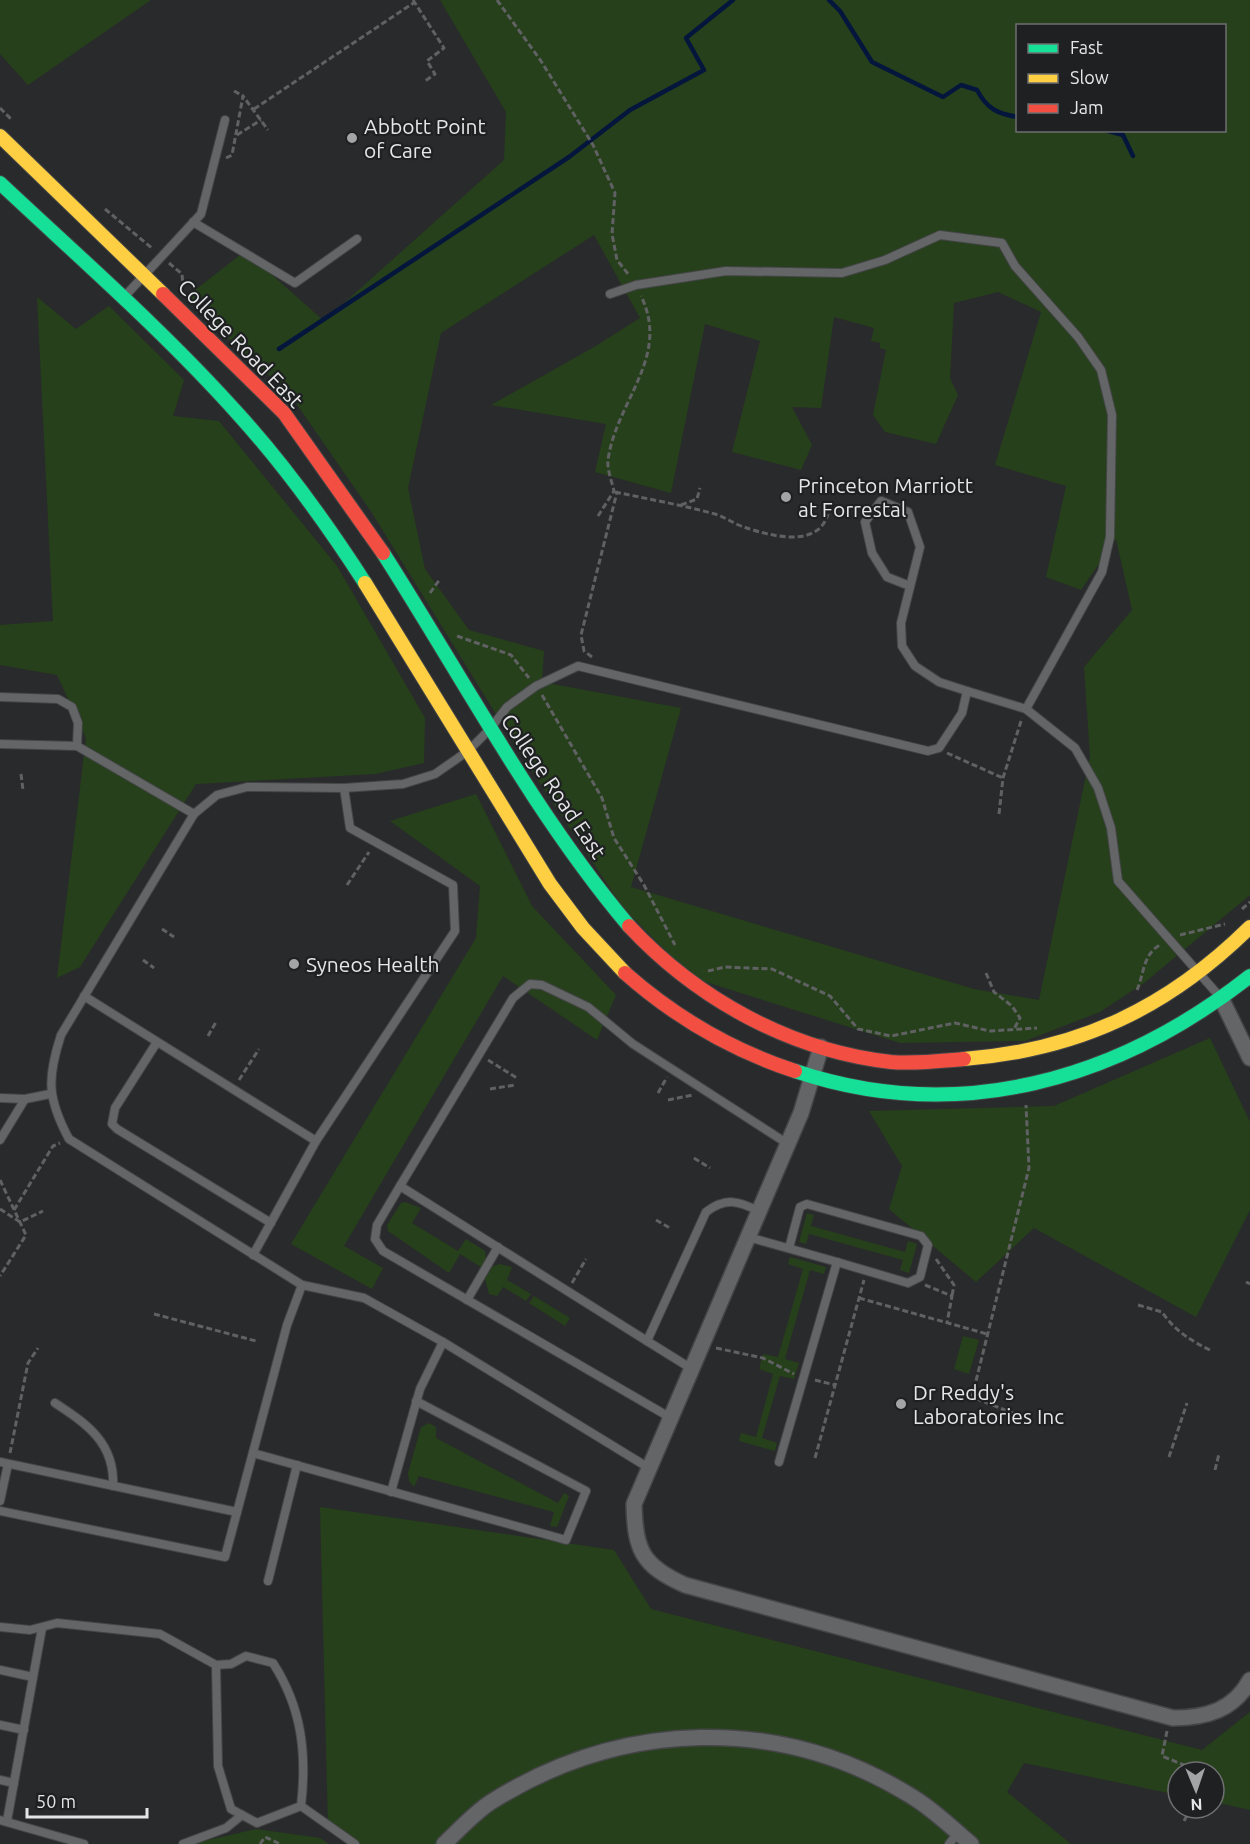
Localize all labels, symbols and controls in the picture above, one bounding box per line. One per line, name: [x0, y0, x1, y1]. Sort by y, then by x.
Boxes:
legend: [1016, 24, 1226, 132]
text: Fast: [1070, 37, 1103, 57]
text: Slow: [1070, 67, 1109, 87]
text: Jam: [1070, 97, 1104, 117]
place label: Abbott Point of Care: [364, 114, 486, 162]
marker: Abbott Point of Care: [345, 131, 359, 145]
street label: College Road East: [174, 274, 308, 412]
place label: Princeton Marriott at Forrestal: [798, 473, 973, 521]
marker: Princeton Marriott at Forrestal: [779, 490, 793, 504]
street label: College Road East: [497, 709, 611, 863]
place label: Syneos Health: [306, 952, 439, 976]
marker: Syneos Health: [287, 957, 301, 971]
place label: Dr Reddy's Laboratories Inc: [913, 1380, 1064, 1428]
marker: Dr Reddy's Laboratories Inc: [894, 1397, 908, 1411]
north arrow: [1166, 1760, 1226, 1820]
scale bar: [27, 1781, 147, 1819]
text: 50 m: [36, 1791, 76, 1811]
text: N: [1190, 1796, 1203, 1814]

